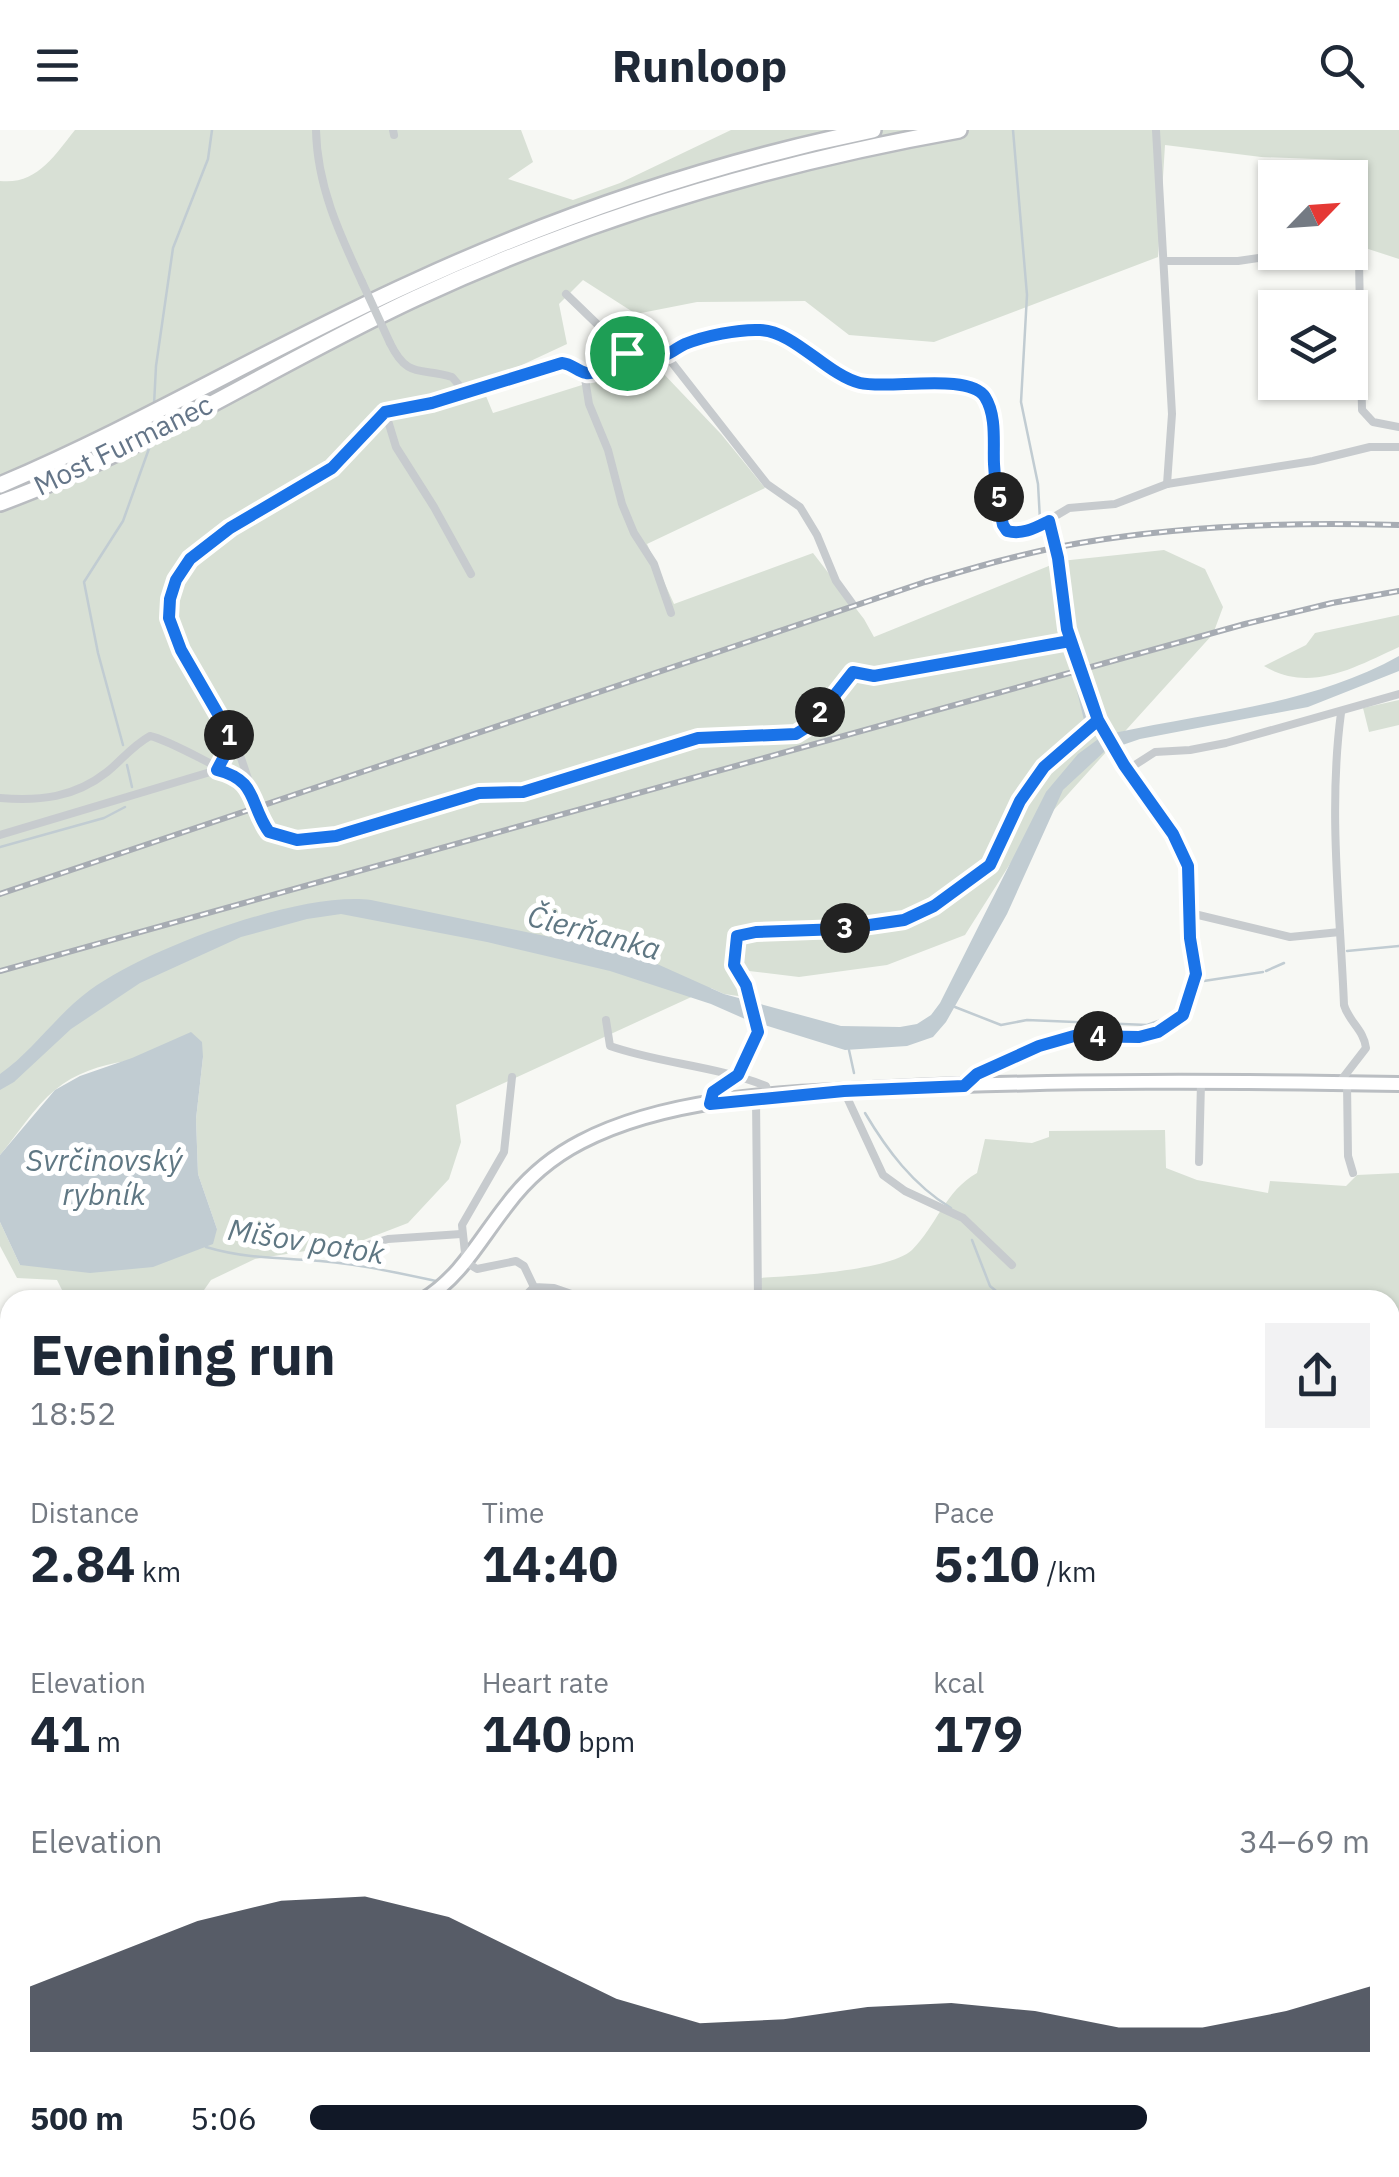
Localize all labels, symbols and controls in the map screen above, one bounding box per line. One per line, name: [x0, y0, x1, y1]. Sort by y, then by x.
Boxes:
text: Runloop: [612, 36, 787, 94]
icon: menu: [30, 38, 85, 93]
icon: search: [1314, 38, 1369, 93]
north arrow: [1258, 160, 1368, 270]
map controls: [1258, 160, 1368, 400]
button: layers: [1258, 290, 1368, 400]
pin: [585, 311, 670, 396]
icon: arrive: [600, 326, 655, 381]
street label: Most Furmanec: [27, 385, 218, 504]
pin: 5: [974, 472, 1024, 522]
text: 5: [991, 478, 1007, 515]
pin: 2: [795, 687, 845, 737]
text: 2: [812, 693, 828, 730]
pin: 1: [204, 710, 254, 760]
text: 1: [221, 716, 237, 753]
water label: Čierňanka: [524, 895, 665, 968]
pin: 3: [820, 903, 870, 953]
text: 3: [837, 909, 853, 946]
pin: 4: [1073, 1011, 1123, 1061]
text: 4: [1090, 1017, 1106, 1054]
water label: Svrčinovský rybník: [26, 1140, 184, 1213]
water label: Mišov potok: [225, 1209, 388, 1272]
text: Evening run: [30, 1319, 336, 1390]
button: share: [1265, 1323, 1370, 1428]
text: 18:52: [30, 1392, 116, 1434]
text: Distance: [30, 1494, 139, 1531]
text: Time: [482, 1494, 545, 1531]
text: Pace: [933, 1494, 994, 1531]
text: 2.84: [30, 1531, 136, 1596]
text: 14:40: [482, 1531, 618, 1596]
text: 5:10: [933, 1531, 1040, 1596]
text: km: [136, 1553, 181, 1590]
text: /km: [1040, 1553, 1096, 1590]
text: Elevation: [30, 1664, 146, 1701]
text: Heart rate: [482, 1664, 609, 1701]
text: kcal: [933, 1664, 984, 1701]
text: 41: [30, 1701, 90, 1766]
text: 140: [482, 1701, 572, 1766]
text: 179: [933, 1701, 1023, 1766]
text: m: [90, 1723, 121, 1760]
text: bpm: [572, 1723, 635, 1760]
text: Elevation: [30, 1820, 163, 1862]
text: 34–69 m: [1239, 1820, 1370, 1862]
text: 500 m: [30, 2097, 124, 2139]
text: 5:06: [190, 2097, 257, 2139]

